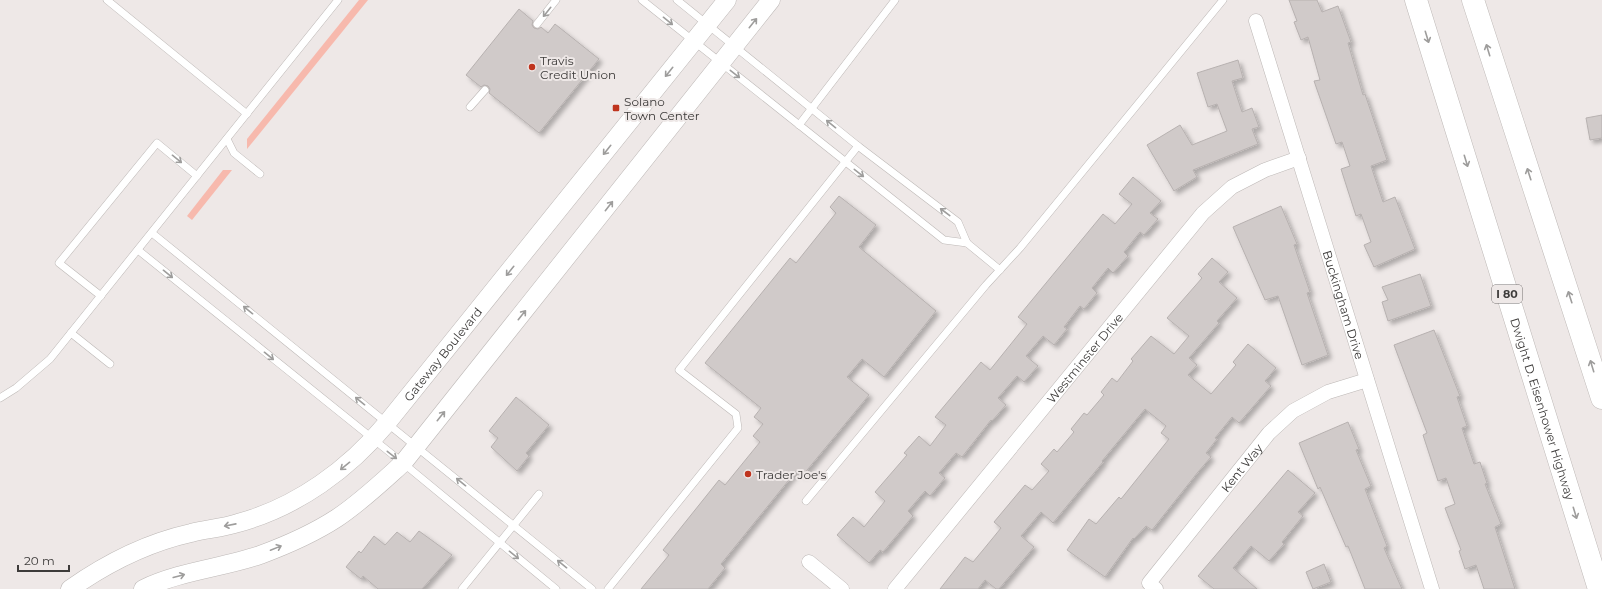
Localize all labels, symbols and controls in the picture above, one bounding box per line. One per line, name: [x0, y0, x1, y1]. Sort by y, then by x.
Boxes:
one-way arrow: [542, 6, 551, 17]
one-way arrow: [662, 16, 673, 25]
one-way arrow: [749, 18, 757, 29]
one-way arrow: [1424, 31, 1431, 44]
one-way arrow: [1484, 44, 1491, 57]
place label: Travis Credit Union: [540, 53, 616, 82]
marker: Travis Credit Union: [527, 62, 537, 72]
one-way arrow: [665, 67, 674, 78]
one-way arrow: [730, 70, 741, 79]
place label: Solano Town Center: [624, 94, 700, 123]
marker: Solano Town Center: [611, 103, 621, 113]
one-way arrow: [826, 120, 836, 129]
one-way arrow: [602, 145, 611, 156]
one-way arrow: [172, 155, 183, 164]
one-way arrow: [1463, 155, 1470, 168]
one-way arrow: [1525, 167, 1532, 180]
one-way arrow: [853, 168, 864, 177]
one-way arrow: [605, 200, 613, 211]
one-way arrow: [939, 208, 950, 216]
street label: Buckingham Drive: [1320, 248, 1368, 361]
one-way arrow: [506, 265, 514, 276]
one-way arrow: [163, 270, 174, 278]
road number: I 80: [1492, 285, 1522, 303]
one-way arrow: [1566, 291, 1573, 304]
street label: Gateway Boulevard: [400, 304, 485, 404]
one-way arrow: [243, 306, 254, 315]
one-way arrow: [518, 309, 527, 320]
street label: Westminster Drive: [1043, 310, 1126, 406]
street label: Dwight D. Eisenhower Highway: [1508, 316, 1578, 502]
one-way arrow: [264, 351, 275, 360]
one-way arrow: [1588, 360, 1595, 373]
one-way arrow: [355, 396, 366, 405]
one-way arrow: [436, 411, 445, 421]
street label: Kent Way: [1217, 440, 1266, 495]
one-way arrow: [387, 450, 398, 459]
one-way arrow: [339, 462, 350, 470]
place label: Trader Joe's: [756, 467, 826, 482]
marker: Trader Joe's: [743, 469, 753, 479]
one-way arrow: [456, 478, 467, 487]
one-way arrow: [1572, 506, 1579, 519]
one-way arrow: [224, 521, 237, 529]
one-way arrow: [270, 544, 282, 551]
scale bar: [18, 547, 69, 573]
one-way arrow: [509, 551, 520, 560]
text: 20 m: [24, 553, 55, 568]
one-way arrow: [557, 560, 568, 569]
one-way arrow: [173, 571, 186, 579]

